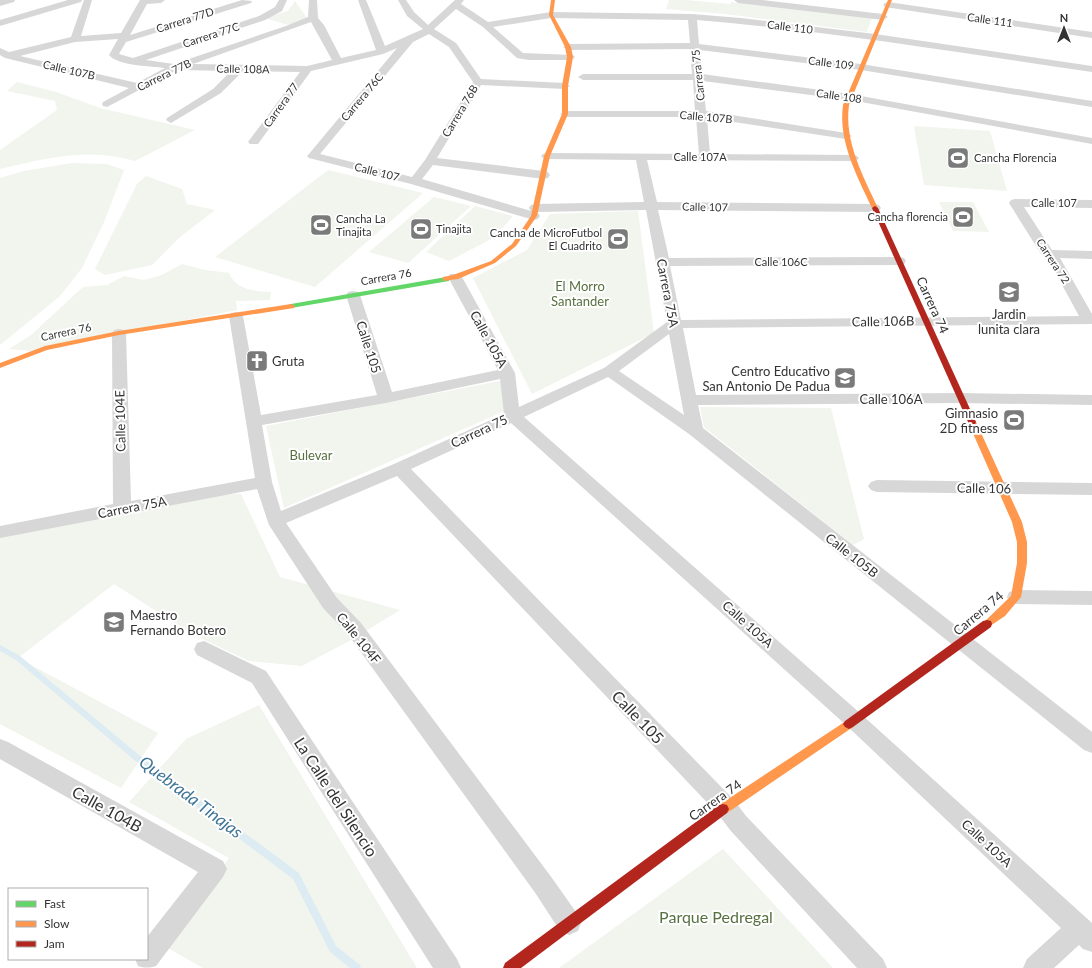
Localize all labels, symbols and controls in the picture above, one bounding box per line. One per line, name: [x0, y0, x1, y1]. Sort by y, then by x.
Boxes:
street label: Carrera 77D: [154, 4, 215, 35]
north arrow: [1044, 8, 1084, 48]
street label: Calle 111: [966, 10, 1014, 29]
text: N: [1060, 11, 1068, 24]
street label: Calle 110: [767, 17, 814, 36]
street label: Carrera 77C: [181, 19, 241, 50]
street label: Carrera 75: [688, 49, 707, 101]
street label: Calle 109: [808, 53, 855, 72]
street label: Carrera 77B: [135, 56, 193, 93]
street label: Calle 107B: [42, 57, 96, 82]
street label: Calle 108A: [216, 62, 270, 75]
street label: Carrera 76C: [338, 70, 386, 123]
street label: Carrera 77: [260, 80, 301, 129]
street label: Carrera 76B: [439, 82, 480, 139]
street label: Calle 108: [815, 86, 863, 105]
street label: Calle 107B: [679, 108, 733, 125]
sports icon: Cancha Florencia: [945, 145, 971, 171]
street label: Calle 107A: [673, 150, 727, 163]
place label: Cancha Florencia: [974, 151, 1057, 164]
street label: Calle 107: [353, 160, 401, 183]
street label: Calle 107: [1031, 196, 1077, 209]
street label: Calle 107: [682, 200, 728, 213]
sports icon: Cancha florencia: [950, 204, 976, 230]
place label: Cancha florencia: [868, 210, 948, 223]
sports icon: Cancha La Tinajita: [308, 212, 334, 238]
place label: Cancha La Tinajita: [336, 212, 386, 238]
sports icon: Tinajita: [408, 216, 434, 242]
place label: Tinajita: [436, 222, 471, 235]
place label: Cancha de MicroFutbol El Cuadrito: [490, 226, 602, 252]
sports icon: Cancha de MicroFutbol El Cuadrito: [605, 226, 631, 252]
street label: Carrera 72: [1034, 236, 1073, 286]
street label: Calle 106C: [754, 255, 808, 268]
street label: Carrera 75A: [654, 257, 683, 329]
street label: Carrera 76: [359, 266, 412, 287]
street label: Carrera 74: [913, 274, 953, 336]
park label: El Morro Santander: [551, 278, 609, 309]
school or university icon: Jardin lunita clara: [996, 279, 1022, 305]
place label: Jardin lunita clara: [978, 306, 1040, 337]
street label: Calle 105A: [467, 308, 511, 371]
street label: Calle 106B: [852, 312, 914, 330]
street label: Calle 105: [353, 319, 385, 375]
street label: Carrera 76: [39, 320, 92, 343]
church icon: Gruta: [244, 348, 270, 374]
place label: Gruta: [272, 353, 305, 369]
place label: Centro Educativo San Antonio De Padua: [702, 363, 830, 394]
school or university icon: Centro Educativo San Antonio De Padua: [832, 365, 858, 391]
street label: Calle 104E: [111, 390, 129, 452]
street label: Calle 106A: [860, 391, 923, 407]
place label: Gimnasio 2D fitness: [940, 405, 998, 436]
sports icon: Gimnasio 2D fitness: [1001, 407, 1027, 433]
street label: Carrera 75: [448, 411, 510, 451]
park label: Bulevar: [289, 447, 333, 463]
street label: Calle 106: [957, 480, 1011, 496]
street label: Carrera 75A: [96, 492, 168, 521]
street label: Calle 105B: [822, 529, 882, 581]
street label: Carrera 74: [950, 587, 1007, 639]
street label: Calle 105A: [719, 597, 777, 651]
place label: Maestro Fernando Botero: [130, 607, 226, 638]
school or university icon: Maestro Fernando Botero: [101, 609, 127, 635]
street label: Calle 104F: [333, 609, 385, 667]
street label: Calle 105: [608, 686, 668, 747]
street label: La Calle del Silencio: [291, 734, 382, 860]
water label: Quebrada Tinajas: [135, 751, 247, 842]
street label: Carrera 74: [686, 776, 745, 824]
street label: Calle 104B: [69, 782, 145, 836]
street label: Calle 105A: [959, 816, 1016, 870]
legend: [8, 888, 148, 960]
text: Fast: [44, 896, 66, 911]
park label: Parque Pedregal: [659, 907, 773, 926]
text: Slow: [44, 916, 70, 931]
text: Jam: [44, 936, 65, 951]

